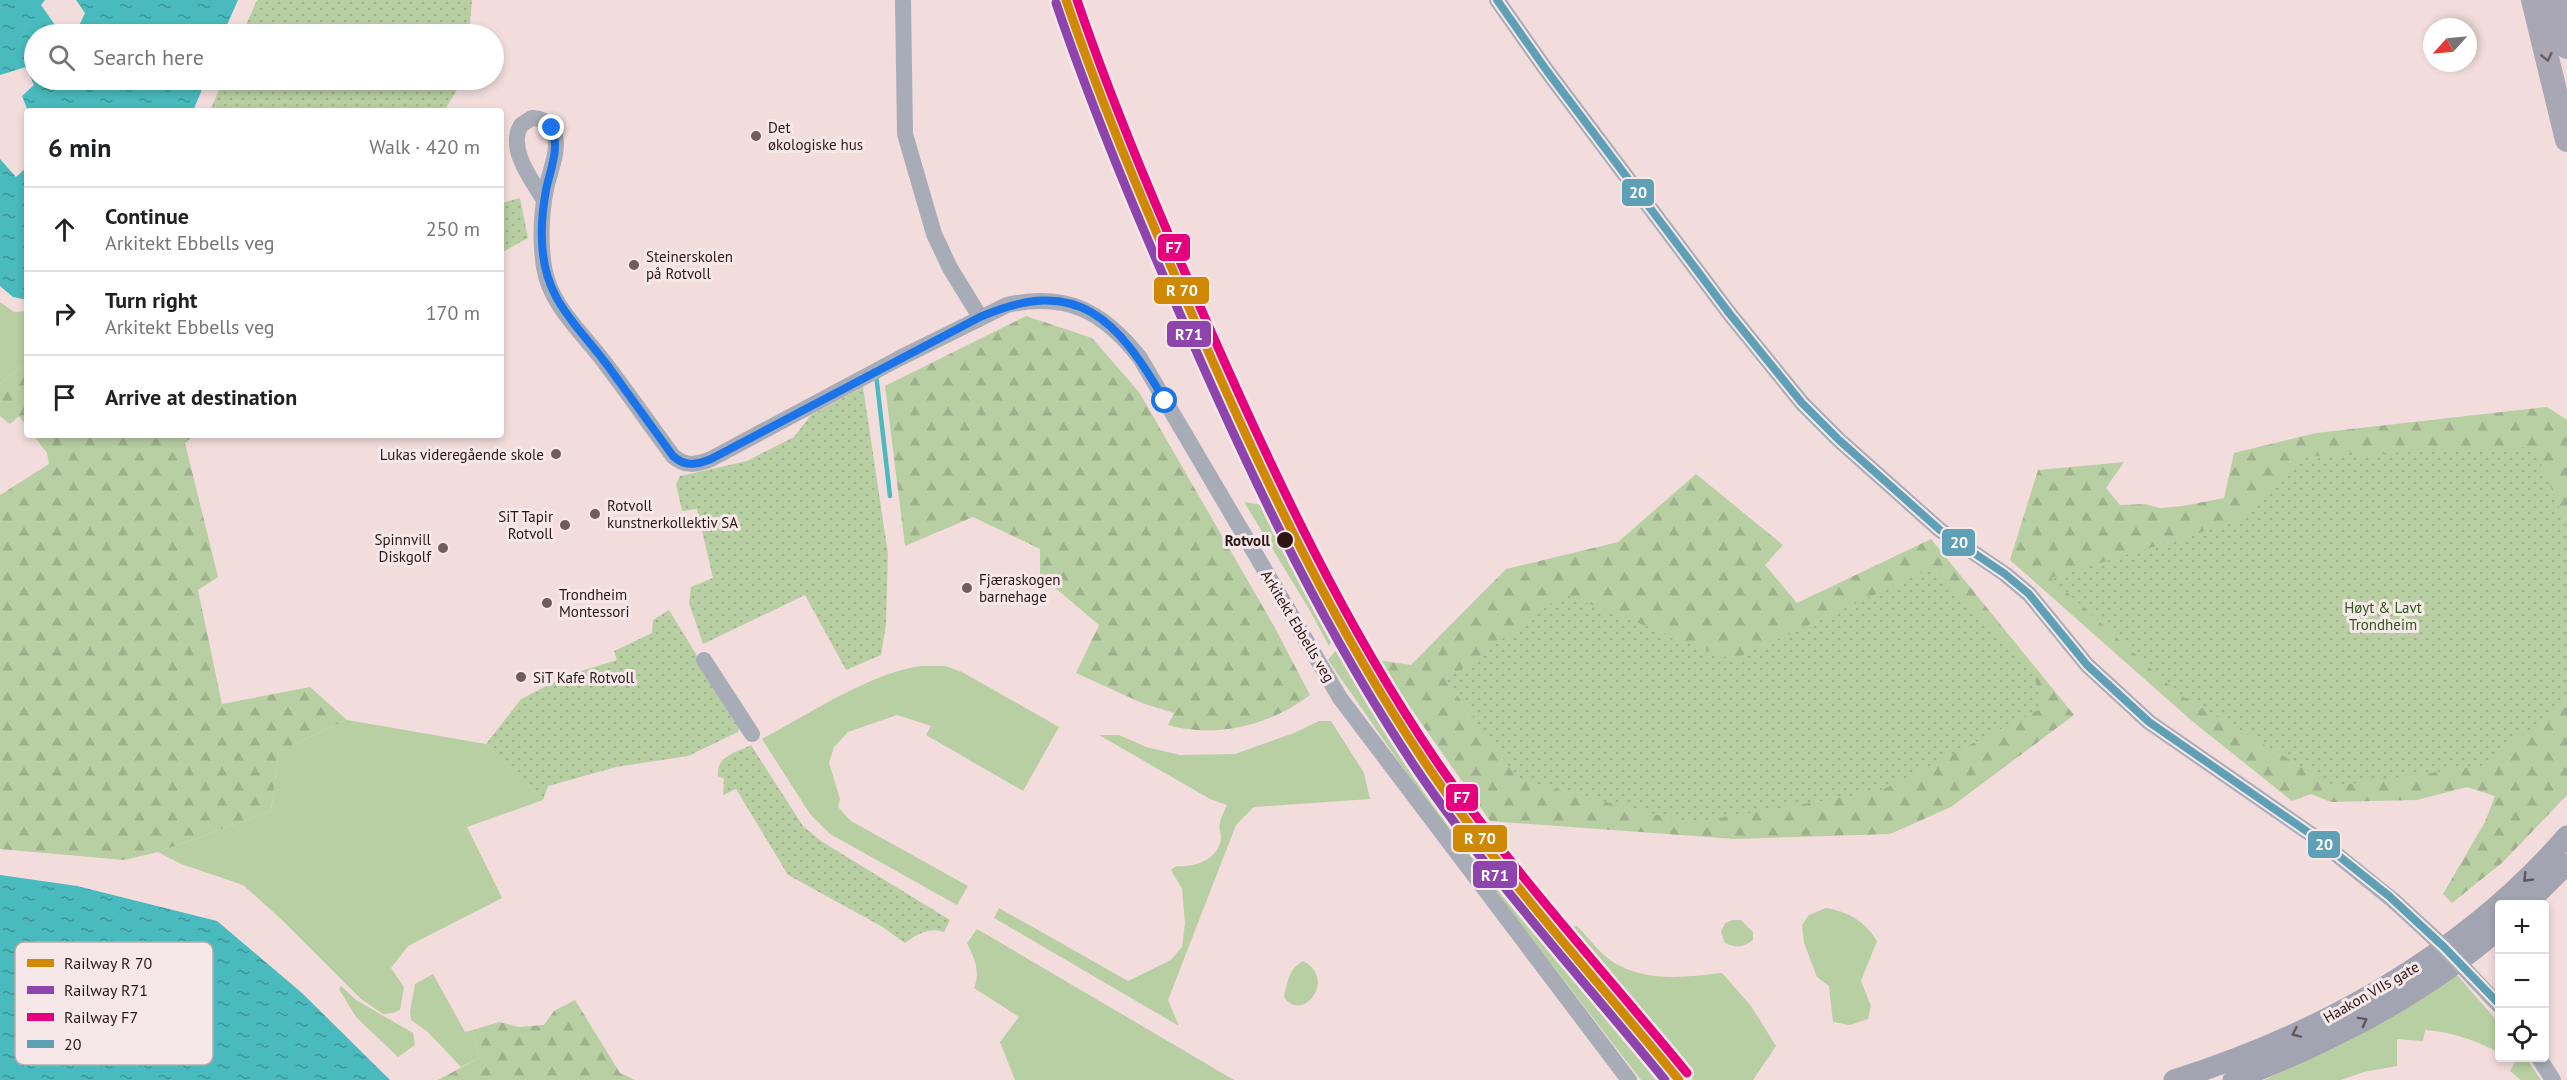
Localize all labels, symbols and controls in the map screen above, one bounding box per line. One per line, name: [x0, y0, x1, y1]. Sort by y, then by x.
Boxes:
north arrow: [2423, 18, 2477, 72]
search box: [24, 24, 504, 90]
icon: search: [45, 41, 78, 74]
text: Search here: [93, 43, 204, 71]
one-way arrow: [2539, 52, 2552, 62]
route end: [538, 114, 564, 140]
place label: Det økologiske hus: [768, 118, 863, 154]
marker: Det økologiske hus: [749, 129, 763, 143]
text: 6 min: [48, 131, 111, 164]
text: Walk · 420 m: [369, 134, 480, 160]
line badge: 20: [1621, 178, 1655, 207]
text: 20: [1629, 182, 1647, 202]
text: Continue: [105, 202, 189, 230]
icon: ahead: [48, 213, 81, 246]
text: 250 m: [426, 216, 480, 242]
text: Arkitekt Ebbells veg: [105, 230, 275, 256]
line badge: F7: [1157, 233, 1191, 262]
text: F7: [1165, 237, 1183, 257]
place label: Steinerskolen på Rotvoll: [646, 247, 733, 283]
marker: Steinerskolen på Rotvoll: [627, 258, 641, 272]
line badge: R 70: [1153, 276, 1210, 305]
text: R 70: [1166, 280, 1198, 300]
text: Turn right: [105, 286, 197, 314]
icon: right: [48, 297, 81, 330]
text: 170 m: [426, 300, 480, 326]
text: Arkitekt Ebbells veg: [105, 314, 275, 340]
line badge: R71: [1166, 320, 1212, 348]
text: R71: [1175, 324, 1203, 344]
icon: arrive: [48, 381, 81, 414]
text: Arrive at destination: [105, 383, 297, 411]
route start: [1151, 387, 1177, 413]
place label: Lukas videregående skole: [380, 445, 544, 464]
marker: Lukas videregående skole: [549, 447, 563, 461]
place label: Rotvoll kunstnerkollektiv SA: [607, 496, 738, 532]
place label: SiT Tapir Rotvoll: [498, 507, 554, 543]
marker: Rotvoll kunstnerkollektiv SA: [588, 507, 602, 521]
marker: SiT Tapir Rotvoll: [558, 518, 572, 532]
line badge: 20: [1941, 528, 1976, 557]
place label: Spinnvill Diskgolf: [374, 530, 432, 566]
marker: Rotvoll: [1275, 530, 1295, 550]
place label: Rotvoll: [1225, 531, 1271, 550]
text: 20: [1950, 532, 1968, 552]
marker: Spinnvill Diskgolf: [436, 541, 450, 555]
street label: Arkitekt Ebbells veg: [1257, 567, 1339, 685]
place label: Fjæraskogen barnehage: [979, 570, 1060, 606]
marker: Fjæraskogen barnehage: [960, 581, 974, 595]
place label: Trondheim Montessori: [559, 585, 629, 621]
marker: Trondheim Montessori: [540, 596, 554, 610]
park label: Høyt & Lavt Trondheim: [2344, 598, 2422, 634]
place label: SiT Kafe Rotvoll: [533, 668, 635, 687]
marker: SiT Kafe Rotvoll: [514, 670, 528, 684]
line badge: F7: [1445, 783, 1479, 812]
text: F7: [1453, 787, 1471, 807]
line badge: R 70: [1452, 824, 1508, 853]
text: R 70: [1464, 828, 1496, 848]
line badge: 20: [2307, 830, 2341, 859]
text: 20: [2315, 834, 2333, 854]
line badge: R71: [1472, 860, 1518, 889]
text: R71: [1481, 865, 1509, 885]
one-way arrow: [2523, 870, 2534, 881]
map controls: [2495, 900, 2549, 1062]
button: +: [2495, 900, 2549, 954]
legend: [15, 942, 213, 1065]
text: Railway R 70: [64, 953, 153, 973]
button: −: [2495, 954, 2549, 1008]
street label: Haakon VIIs gate: [2320, 957, 2422, 1027]
text: Railway R71: [64, 980, 148, 1000]
text: Railway F7: [64, 1007, 138, 1027]
button: locate: [2495, 1008, 2549, 1062]
one-way arrow: [2357, 1017, 2367, 1028]
one-way arrow: [2292, 1026, 2303, 1038]
text: 20: [64, 1034, 82, 1054]

